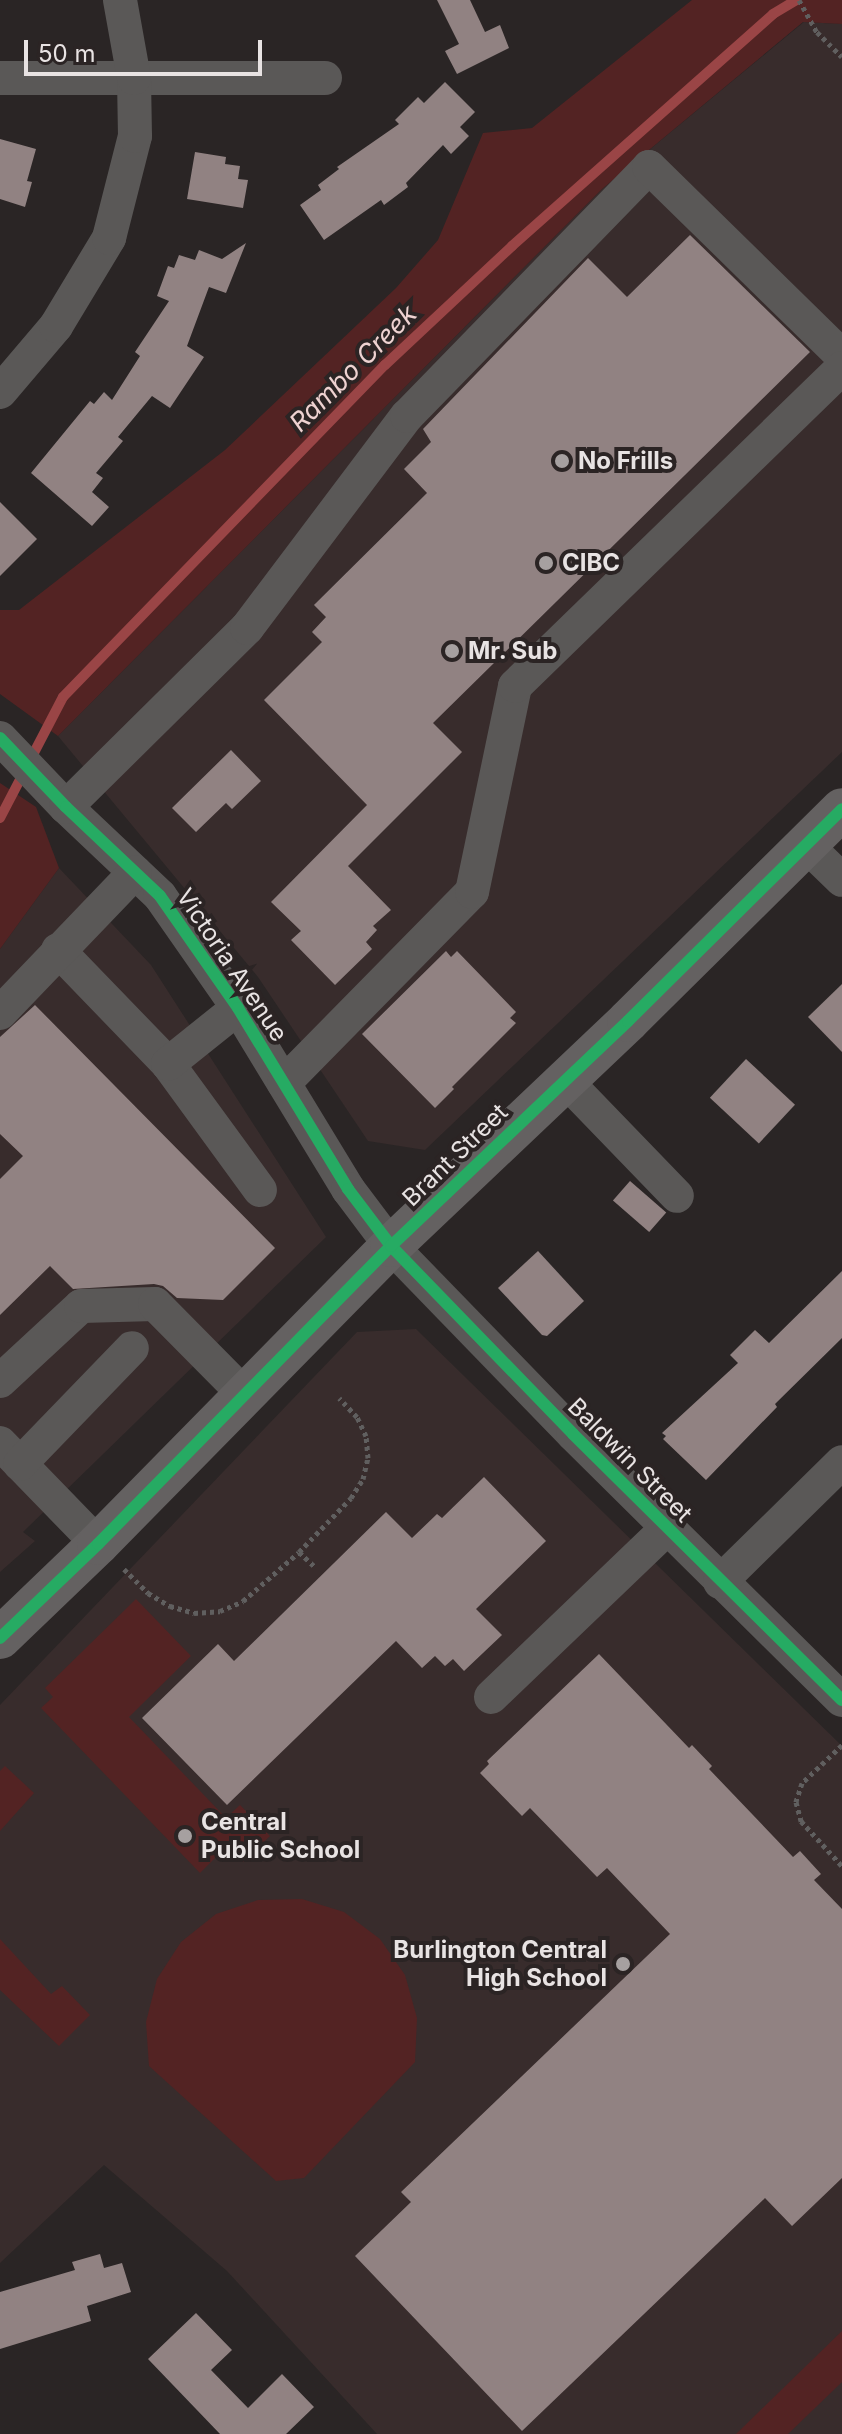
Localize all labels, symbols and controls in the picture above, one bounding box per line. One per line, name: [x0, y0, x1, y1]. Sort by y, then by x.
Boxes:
scale bar: [28, 24, 266, 74]
text: 50 m: [38, 39, 96, 68]
water label: Rambo Creek: [283, 298, 423, 438]
place label: No Frills: [578, 447, 673, 475]
marker: No Frills: [553, 452, 571, 470]
place label: CIBC: [562, 549, 620, 577]
marker: CIBC: [537, 554, 555, 572]
place label: Mr. Sub: [468, 637, 558, 665]
marker: Mr. Sub: [443, 642, 461, 660]
street label: Victoria Avenue: [170, 883, 294, 1047]
street label: Brant Street: [397, 1098, 513, 1212]
street label: Baldwin Street: [562, 1392, 698, 1528]
place label: Central Public School: [201, 1808, 360, 1864]
marker: Central Public School: [176, 1827, 194, 1845]
place label: Burlington Central High School: [393, 1936, 607, 1992]
marker: Burlington Central High School: [614, 1955, 632, 1973]

